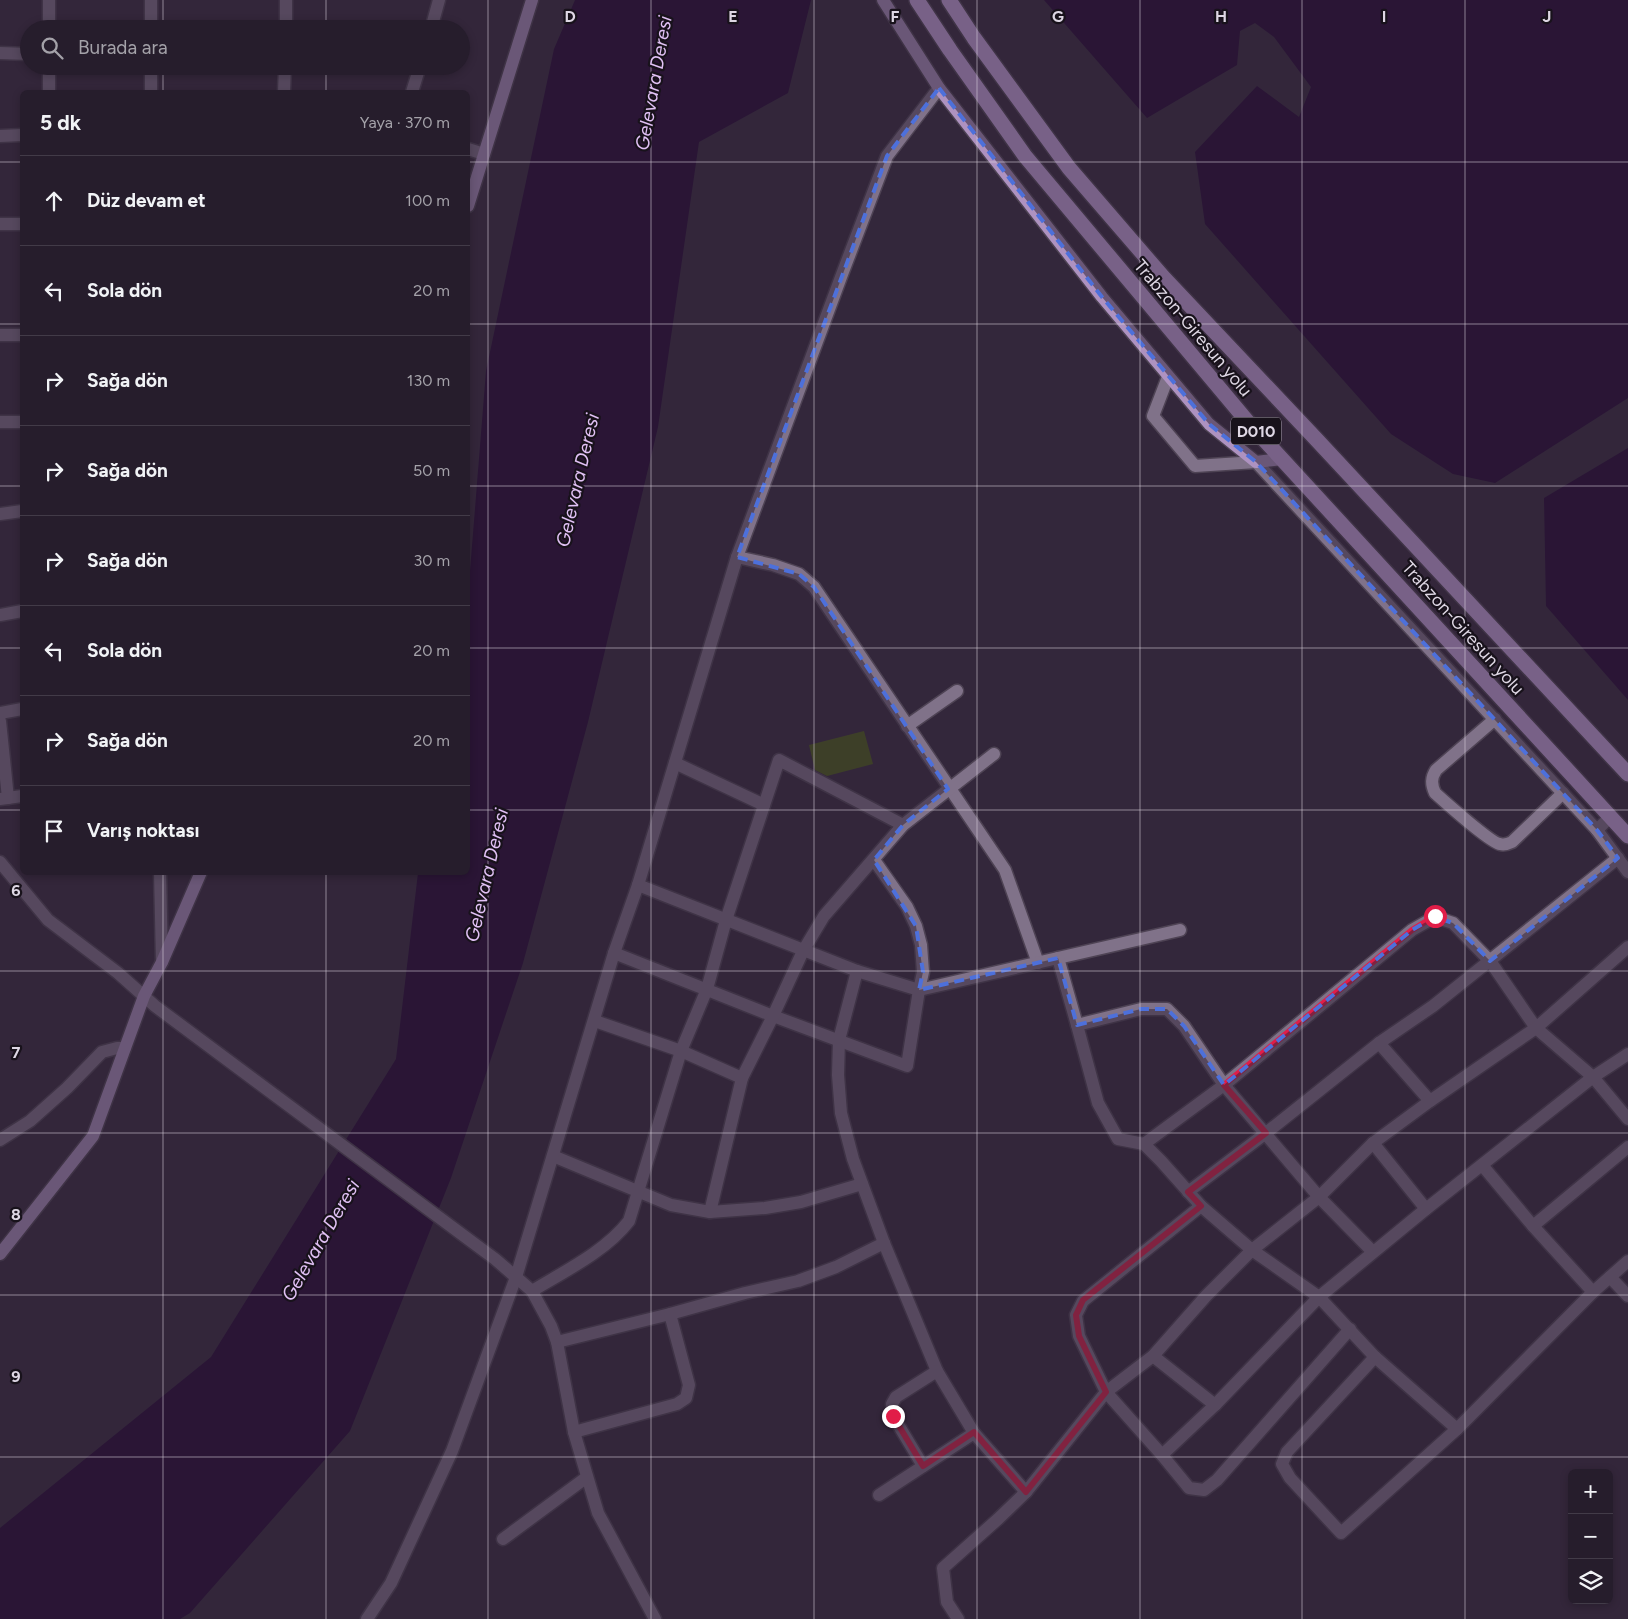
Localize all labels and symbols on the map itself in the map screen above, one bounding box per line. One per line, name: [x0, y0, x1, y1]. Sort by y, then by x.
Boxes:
text: D: [564, 7, 576, 26]
text: E: [728, 7, 738, 26]
text: F: [891, 7, 900, 26]
text: G: [1052, 7, 1064, 26]
text: H: [1215, 7, 1227, 26]
text: I: [1382, 7, 1386, 26]
text: J: [1543, 7, 1551, 26]
water label: Gelevara Deresi: [630, 13, 677, 152]
street label: Trabzon-Giresun yolu: [1129, 255, 1257, 401]
water label: Gelevara Deresi: [551, 411, 604, 549]
road number: D010: [1231, 418, 1281, 444]
street label: Trabzon-Giresun yolu: [1397, 557, 1529, 699]
water label: Gelevara Deresi: [460, 806, 513, 944]
text: 6: [11, 881, 21, 900]
route start: [1424, 905, 1447, 928]
text: 7: [12, 1043, 21, 1062]
water label: Gelevara Deresi: [276, 1175, 365, 1305]
text: 8: [11, 1205, 21, 1224]
text: 9: [11, 1367, 21, 1386]
route end: [882, 1405, 905, 1428]

